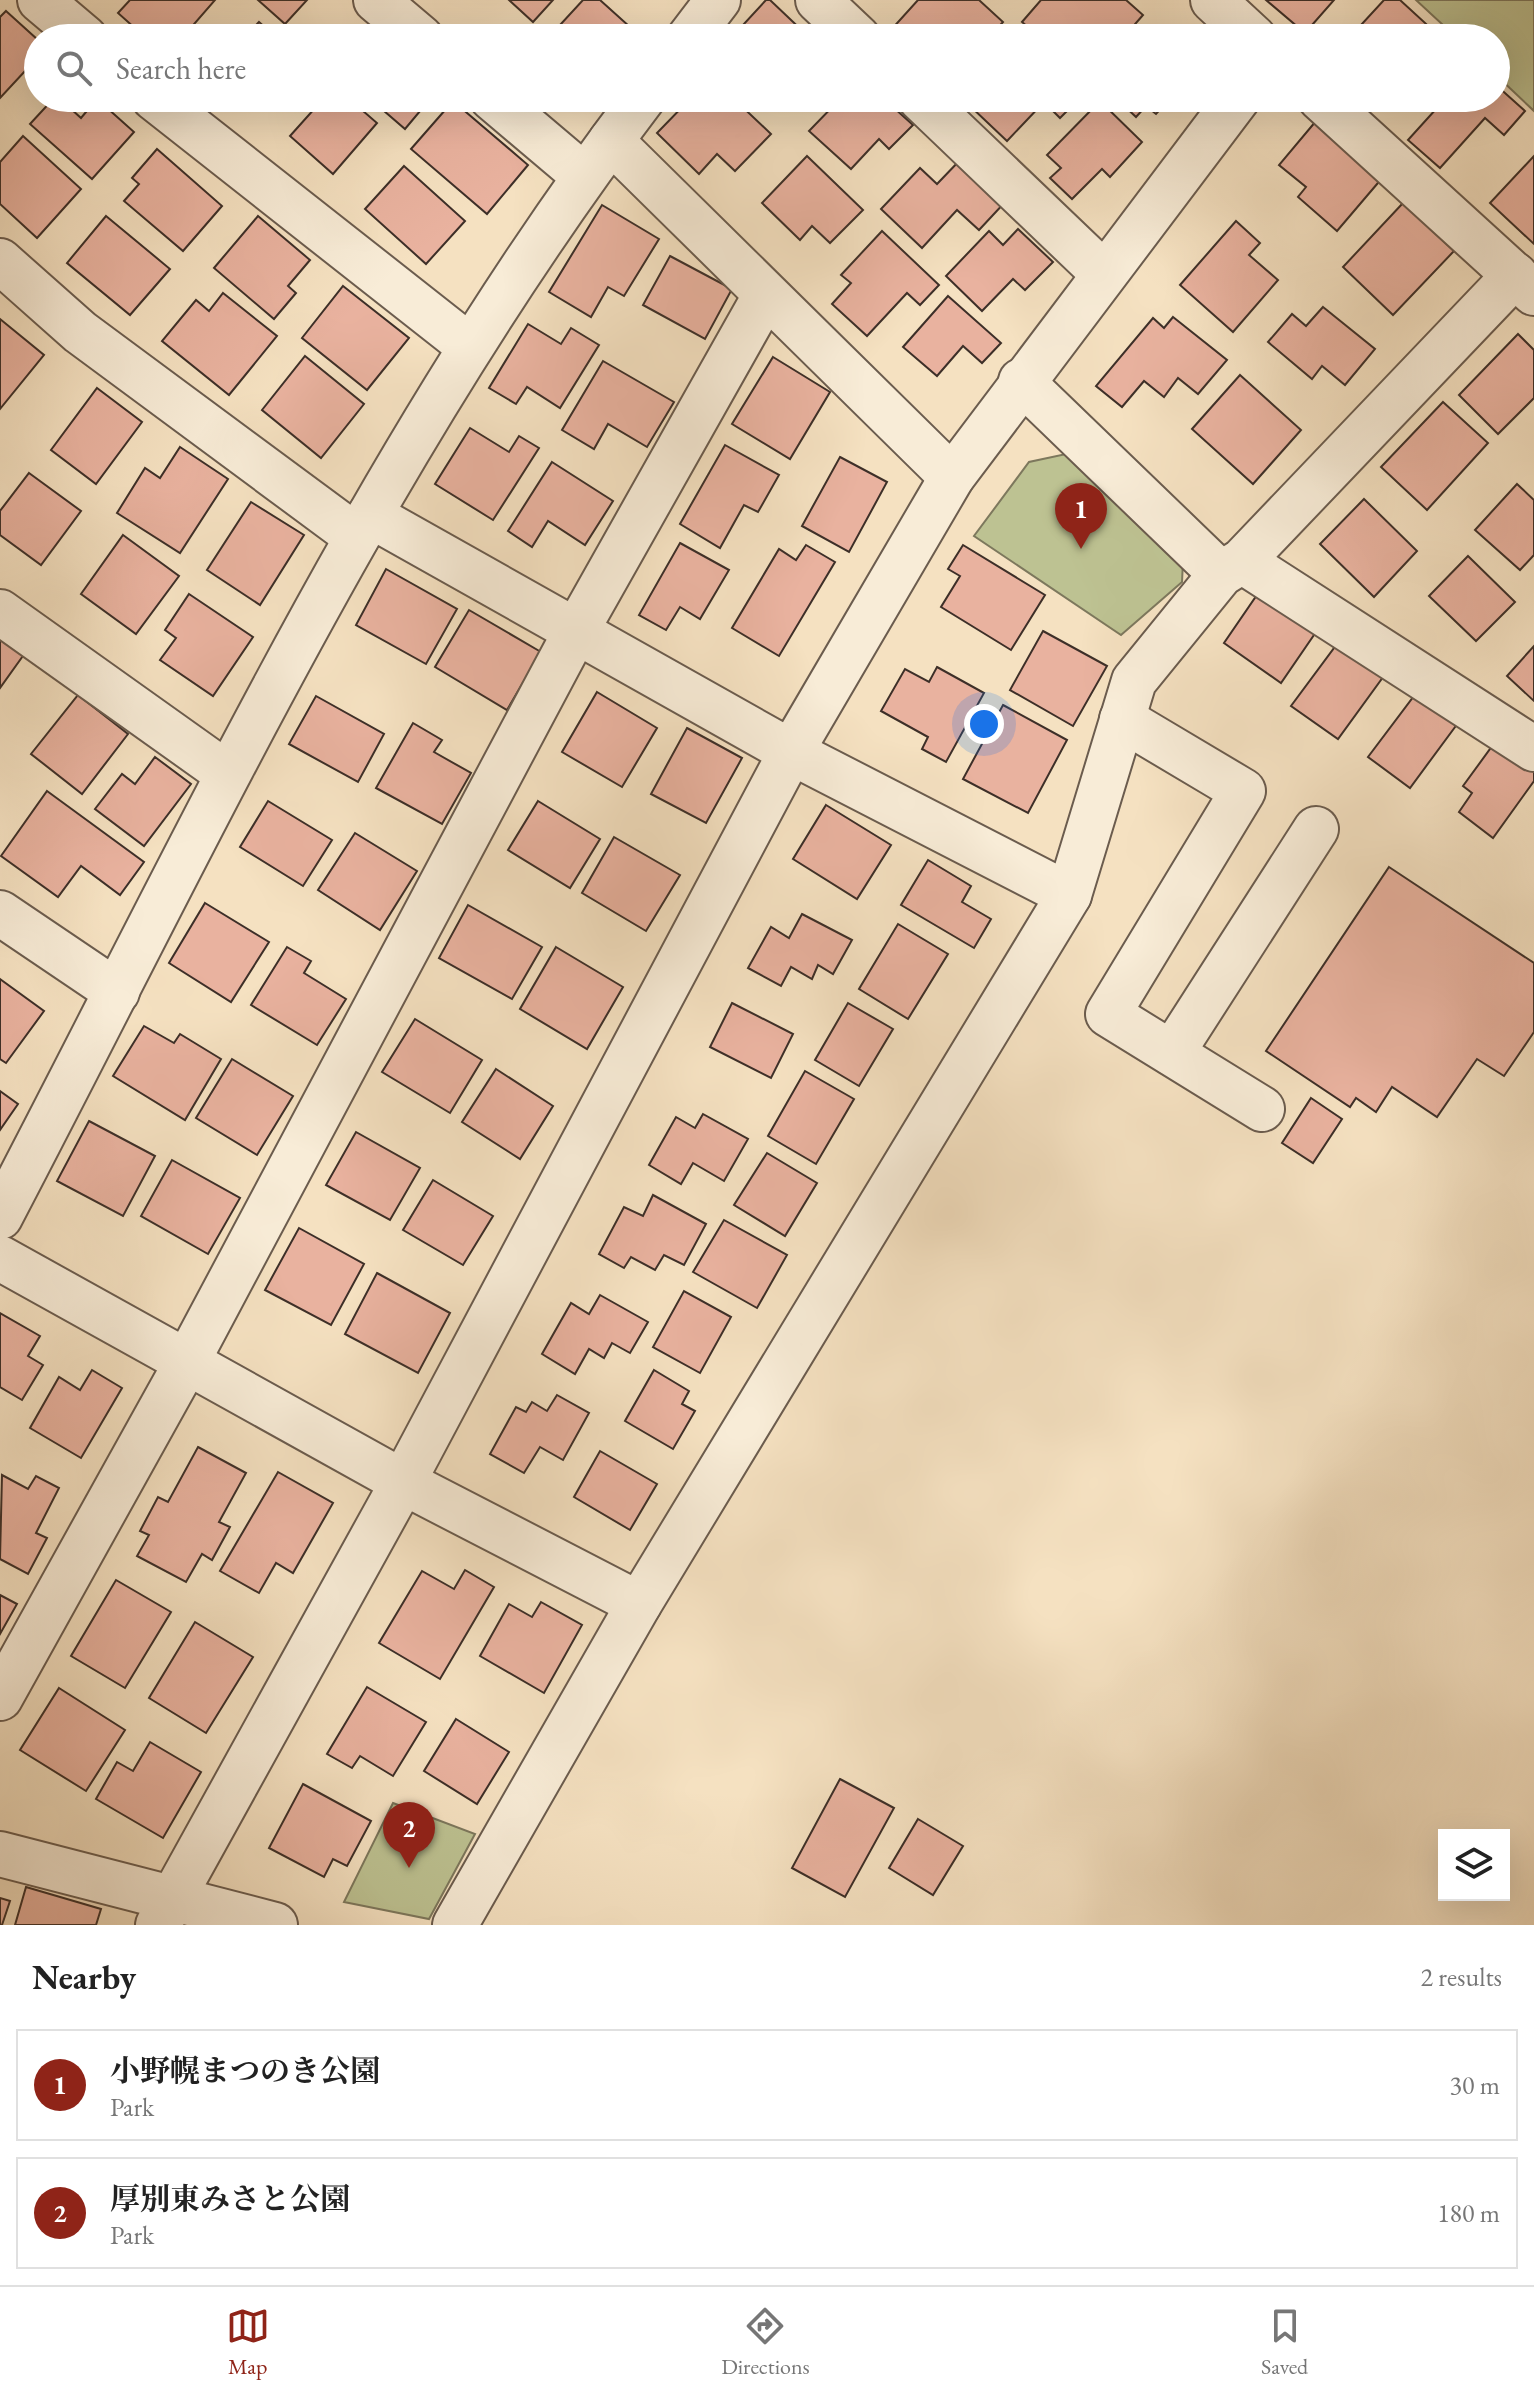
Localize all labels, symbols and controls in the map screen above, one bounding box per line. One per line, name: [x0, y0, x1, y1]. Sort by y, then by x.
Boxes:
search box: [24, 24, 1510, 112]
icon: search: [52, 46, 96, 90]
text: Search here: [116, 49, 246, 88]
pin: 1: [1055, 483, 1107, 549]
your location: [964, 704, 1004, 744]
pin: 2: [383, 1802, 435, 1868]
map controls: [1438, 1829, 1510, 1901]
button: layers: [1438, 1829, 1510, 1901]
text: Nearby: [32, 1955, 136, 1999]
text: 2 results: [1421, 1960, 1502, 1994]
text: 小野幌まつのき公園: [110, 2051, 380, 2090]
text: 1: [53, 2068, 67, 2102]
text: 30 m: [1450, 2068, 1500, 2102]
text: Park: [110, 2090, 154, 2124]
text: 厚別東みさと公園: [110, 2179, 350, 2218]
text: 2: [53, 2196, 67, 2230]
text: 180 m: [1437, 2196, 1500, 2230]
text: Park: [110, 2218, 154, 2252]
tab: Map: [226, 2304, 270, 2381]
tab: Directions: [721, 2304, 810, 2381]
tab: Saved: [1261, 2304, 1308, 2381]

